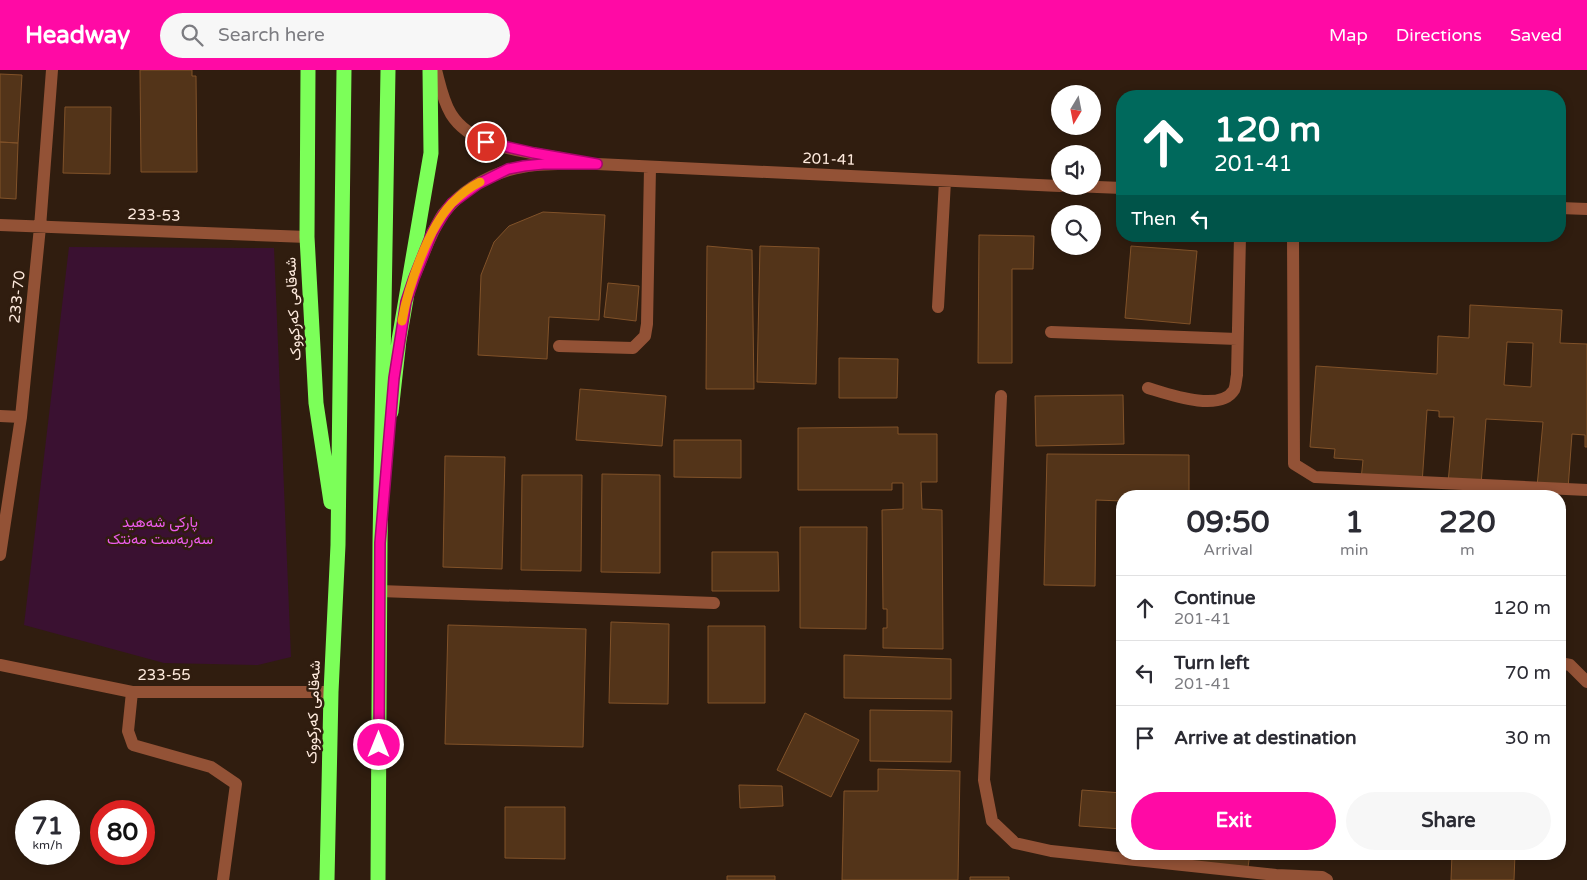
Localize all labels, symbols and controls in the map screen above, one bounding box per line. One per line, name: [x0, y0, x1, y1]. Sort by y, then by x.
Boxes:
search box: [160, 13, 510, 58]
text: Headway: [25, 21, 130, 50]
icon: search: [178, 21, 206, 49]
text: Search here: [218, 24, 325, 46]
text: Map: [1329, 24, 1368, 46]
text: Directions: [1396, 24, 1482, 46]
text: Saved: [1510, 24, 1562, 46]
north arrow: [1051, 85, 1101, 135]
map controls: [1051, 85, 1101, 255]
text: 120 m: [1214, 109, 1321, 151]
icon: ahead: [1131, 110, 1196, 175]
pin: [465, 121, 507, 163]
icon: arrive: [472, 128, 500, 156]
button: sound: [1051, 145, 1101, 195]
street label: 201-41: [802, 149, 856, 169]
text: 201-41: [1214, 151, 1292, 177]
street label: 233-53: [127, 205, 181, 225]
button: search: [1051, 205, 1101, 255]
icon: left: [1186, 205, 1214, 233]
text: Then: [1131, 208, 1176, 230]
street label: شەقامی کەرکووک: [281, 257, 306, 361]
street label: 233-70: [5, 270, 29, 324]
text: 09:50: [1186, 504, 1270, 541]
text: 1: [1345, 504, 1364, 541]
text: 220: [1439, 504, 1496, 541]
park label: پارکی شەهید سەربەست مەنتک: [107, 513, 213, 548]
text: Arrival: [1203, 540, 1253, 560]
text: min: [1340, 540, 1369, 560]
text: m: [1460, 540, 1475, 560]
text: Continue: [1174, 587, 1256, 609]
icon: ahead: [1131, 594, 1159, 622]
text: 120 m: [1493, 597, 1551, 619]
text: 201-41: [1174, 609, 1231, 629]
text: Turn left: [1174, 652, 1250, 674]
icon: left: [1131, 659, 1159, 687]
street label: شەقامی کەرکووک: [302, 660, 325, 764]
text: 70 m: [1505, 662, 1551, 684]
street label: 233-55: [137, 666, 191, 684]
text: 201-41: [1174, 674, 1231, 694]
position arrow: [352, 718, 404, 770]
icon: arrive: [1131, 724, 1159, 752]
text: Arrive at destination: [1174, 727, 1357, 749]
text: 30 m: [1505, 727, 1551, 749]
button: Exit: [1131, 792, 1336, 850]
button: Share: [1346, 792, 1551, 850]
speed limit sign: 80: [90, 800, 155, 865]
text: 71: [32, 811, 63, 841]
text: km/h: [32, 838, 63, 852]

